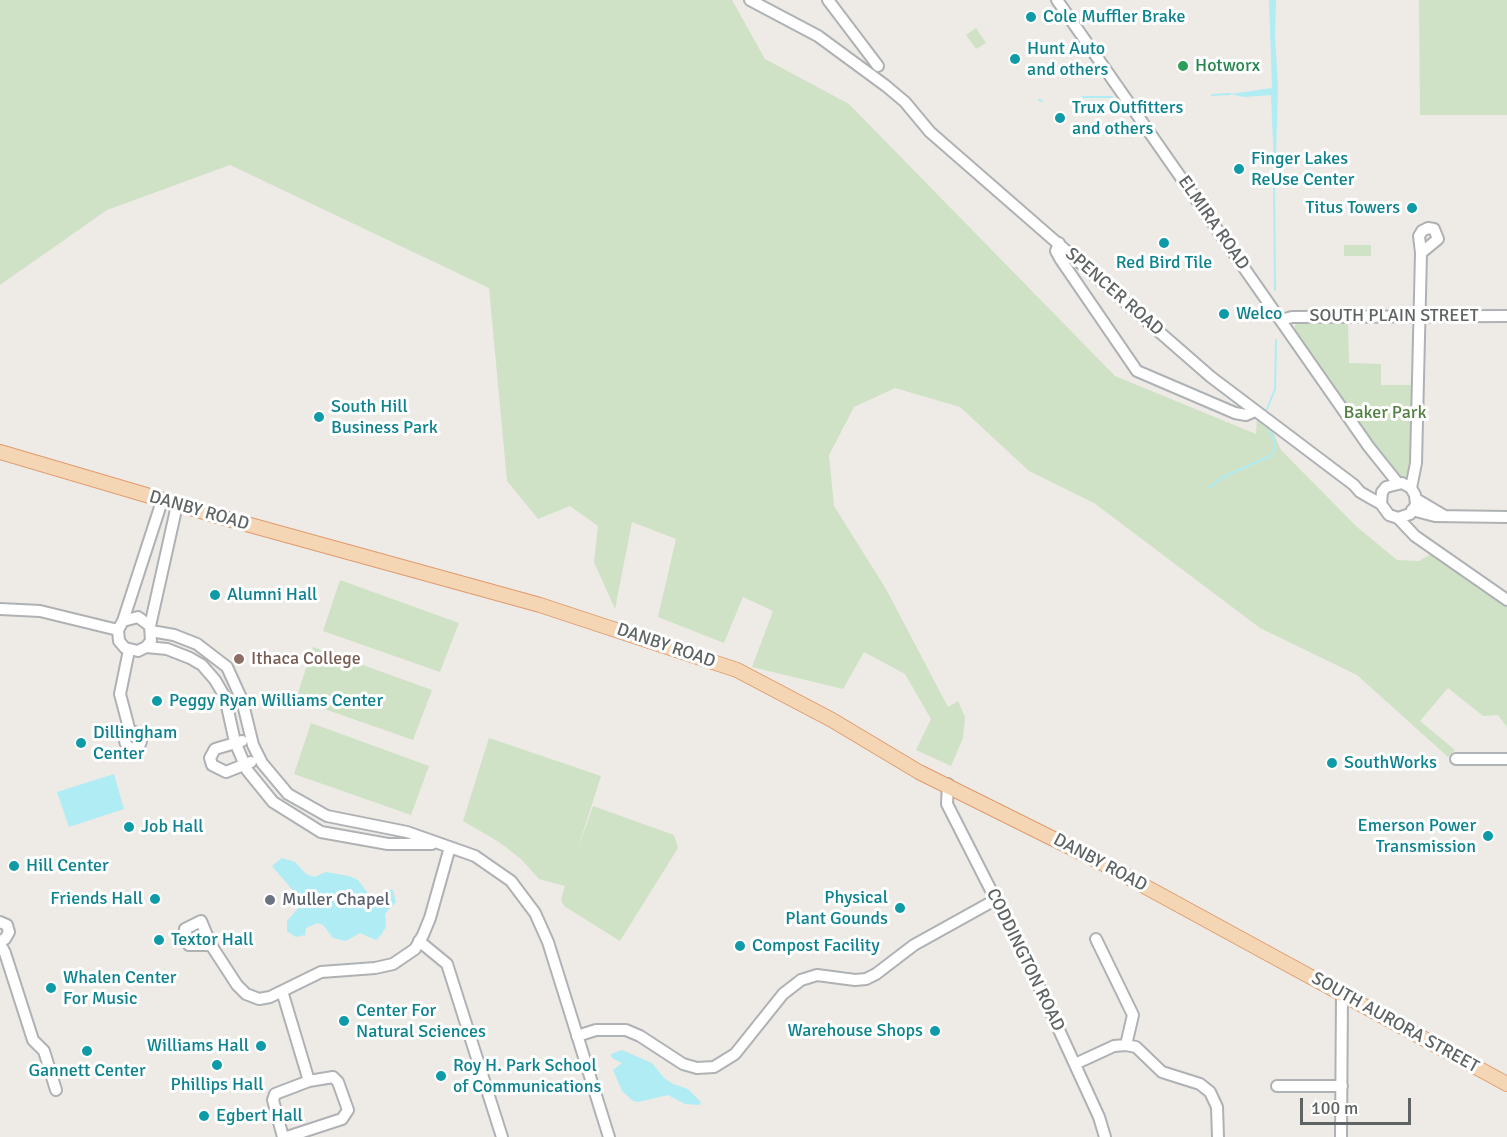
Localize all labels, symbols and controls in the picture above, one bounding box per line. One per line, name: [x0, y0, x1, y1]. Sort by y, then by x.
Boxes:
place label: Cole Muffler Brake: [1043, 6, 1185, 28]
marker: Cole Muffler Brake: [1024, 10, 1038, 24]
place label: Hunt Auto and others: [1027, 38, 1108, 80]
marker: Hunt Auto and others: [1008, 52, 1022, 66]
place label: Hotworx: [1195, 55, 1260, 77]
marker: Hotworx: [1176, 59, 1190, 73]
place label: Trux Outfitters and others: [1072, 97, 1183, 140]
marker: Trux Outfitters and others: [1053, 111, 1067, 125]
place label: Finger Lakes ReUse Center: [1251, 148, 1354, 190]
marker: Finger Lakes ReUse Center: [1232, 162, 1246, 176]
street label: ELMIRA ROAD: [1173, 172, 1253, 274]
place label: Titus Towers: [1306, 197, 1400, 219]
marker: Titus Towers: [1405, 201, 1419, 215]
marker: Red Bird Tile: [1157, 236, 1171, 250]
street label: SPENCER ROAD: [1060, 243, 1168, 341]
place label: Red Bird Tile: [1116, 252, 1212, 274]
place label: Welco: [1236, 303, 1282, 325]
street label: SOUTH PLAIN STREET: [1309, 305, 1479, 327]
marker: Welco: [1217, 307, 1231, 321]
place label: South Hill Business Park: [331, 396, 438, 438]
park label: Baker Park: [1344, 402, 1426, 424]
marker: South Hill Business Park: [312, 410, 326, 424]
street label: DANBY ROAD: [147, 486, 251, 536]
place label: Alumni Hall: [227, 584, 317, 606]
marker: Alumni Hall: [208, 588, 222, 602]
street label: DANBY ROAD: [614, 619, 718, 673]
place label: Ithaca College: [251, 648, 361, 670]
marker: Ithaca College: [232, 652, 246, 666]
place label: Peggy Ryan Williams Center: [169, 690, 383, 712]
marker: Peggy Ryan Williams Center: [150, 694, 164, 708]
place label: Dillingham Center: [93, 722, 177, 764]
marker: Dillingham Center: [74, 736, 88, 750]
place label: SouthWorks: [1344, 752, 1437, 774]
marker: SouthWorks: [1325, 756, 1339, 770]
place label: Emerson Power Transmission: [1358, 815, 1476, 858]
place label: Job Hall: [141, 816, 204, 838]
marker: Job Hall: [122, 820, 136, 834]
street label: DANBY ROAD: [1049, 829, 1151, 897]
marker: Emerson Power Transmission: [1481, 829, 1495, 843]
place label: Hill Center: [26, 855, 109, 877]
marker: Hill Center: [7, 859, 21, 873]
street label: CODDINGTON ROAD: [981, 885, 1069, 1035]
place label: Physical Plant Gounds: [785, 887, 888, 930]
place label: Friends Hall: [50, 888, 143, 910]
place label: Muller Chapel: [282, 889, 390, 911]
marker: Friends Hall: [148, 892, 162, 906]
marker: Muller Chapel: [263, 893, 277, 907]
marker: Physical Plant Gounds: [893, 901, 907, 915]
place label: Textor Hall: [171, 929, 253, 951]
marker: Textor Hall: [152, 933, 166, 947]
place label: Compost Facility: [752, 935, 880, 957]
marker: Compost Facility: [733, 939, 747, 953]
place label: Whalen Center For Music: [63, 967, 176, 1010]
street label: SOUTH AURORA STREET: [1308, 968, 1482, 1078]
marker: Whalen Center For Music: [44, 981, 58, 995]
place label: Center For Natural Sciences: [356, 1000, 486, 1042]
marker: Center For Natural Sciences: [337, 1014, 351, 1028]
place label: Warehouse Shops: [788, 1020, 923, 1042]
marker: Warehouse Shops: [928, 1024, 942, 1038]
place label: Williams Hall: [147, 1035, 249, 1057]
marker: Williams Hall: [254, 1039, 268, 1053]
marker: Gannett Center: [80, 1044, 94, 1058]
place label: Roy H. Park School of Communications: [453, 1055, 601, 1098]
marker: Phillips Hall: [210, 1058, 224, 1072]
place label: Gannett Center: [28, 1060, 146, 1082]
marker: Roy H. Park School of Communications: [434, 1069, 448, 1083]
place label: Phillips Hall: [170, 1074, 264, 1096]
scale bar: [1303, 1086, 1414, 1124]
text: 100 m: [1311, 1097, 1358, 1119]
place label: Egbert Hall: [216, 1105, 303, 1127]
marker: Egbert Hall: [197, 1109, 211, 1123]

